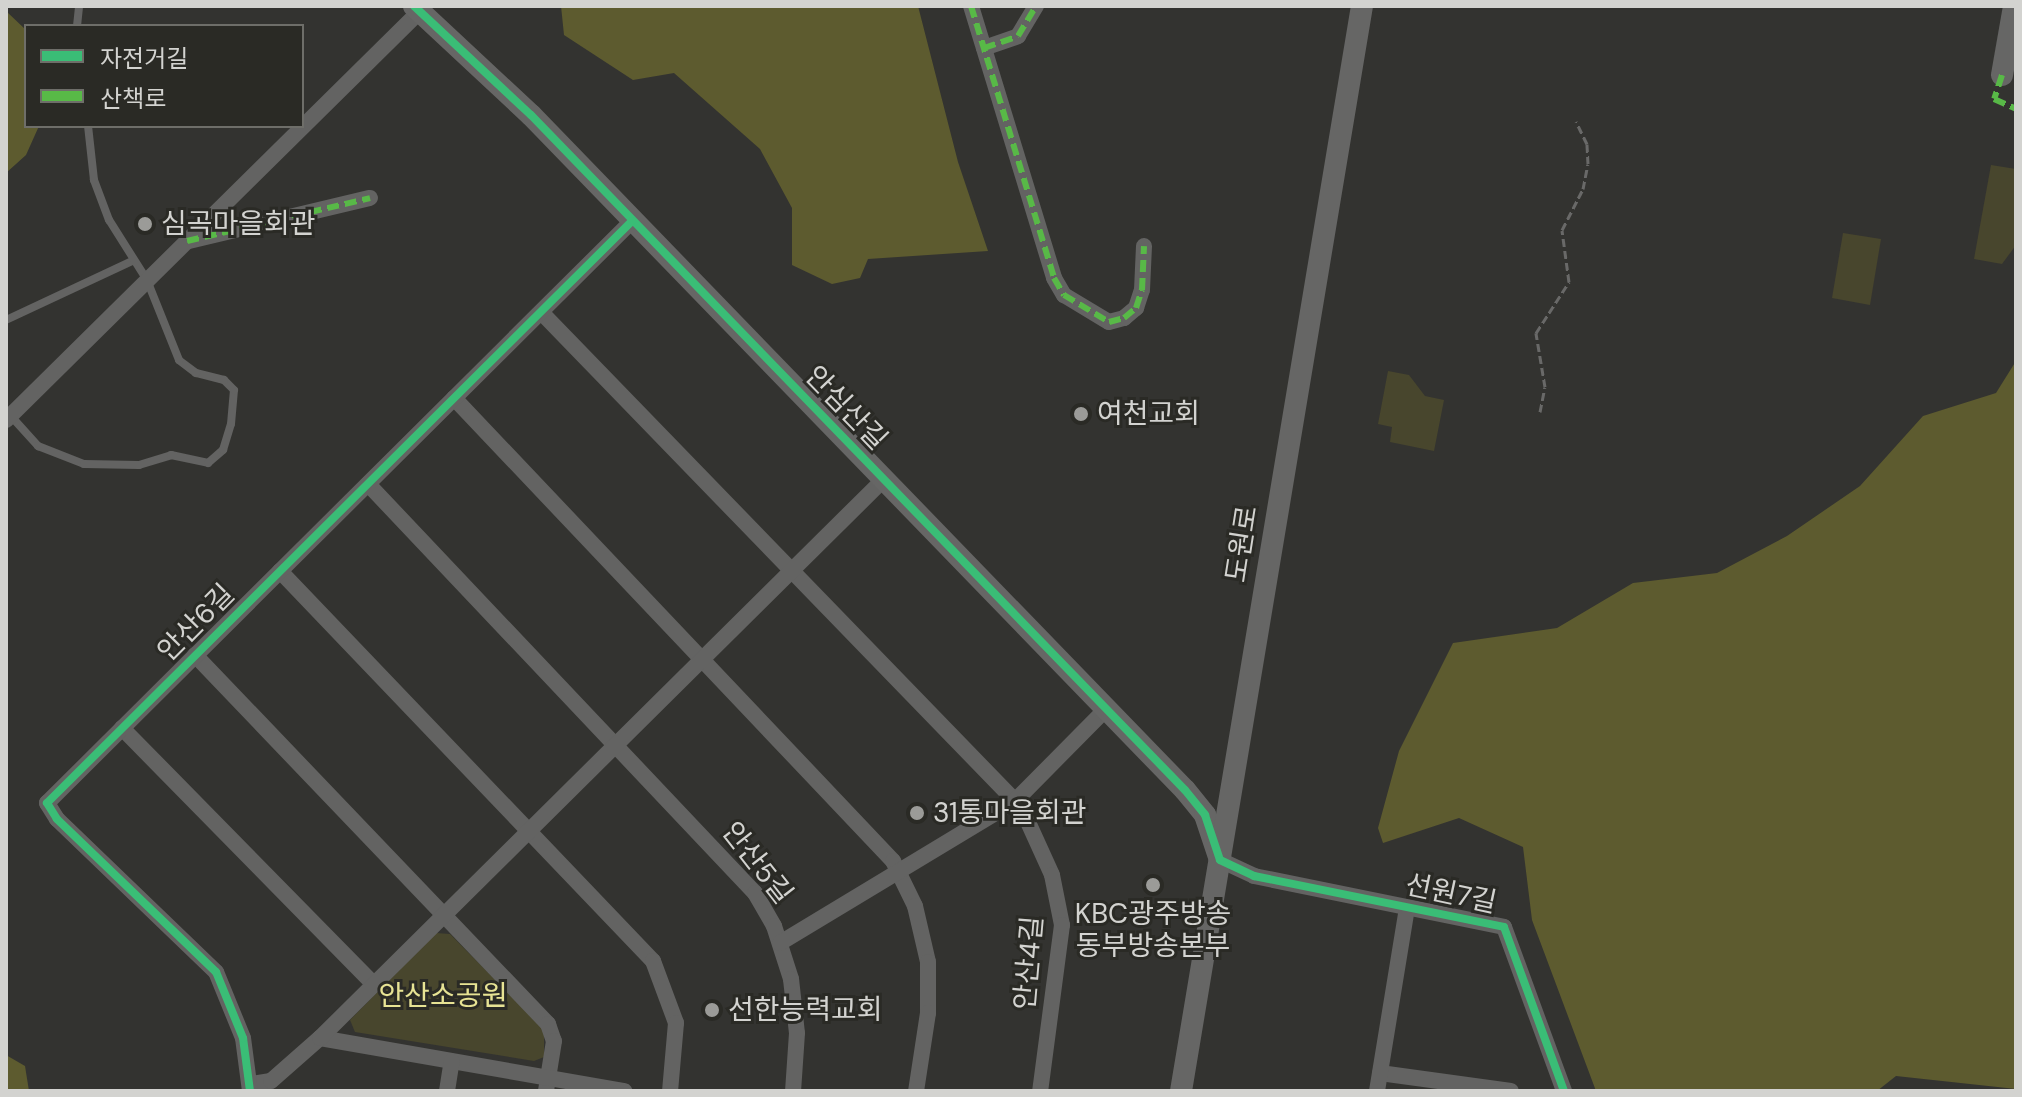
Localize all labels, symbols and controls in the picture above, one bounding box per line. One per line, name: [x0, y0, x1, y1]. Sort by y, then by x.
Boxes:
legend: [24, 24, 304, 128]
text: 자전거길: [100, 43, 188, 74]
text: 산책로: [100, 83, 166, 114]
place label: 심곡마을회관: [161, 207, 316, 241]
marker: 심곡마을회관: [136, 215, 154, 233]
street label: 안심산길: [798, 359, 894, 457]
place label: 여천교회: [1097, 397, 1200, 431]
marker: 여천교회: [1072, 405, 1090, 423]
street label: 도원로: [1219, 503, 1265, 585]
street label: 안산6길: [151, 578, 241, 668]
place label: 31통마을회관: [933, 796, 1087, 830]
marker: 31통마을회관: [908, 804, 926, 822]
street label: 안산5길: [715, 815, 799, 911]
street label: 선원7길: [1402, 868, 1500, 920]
marker: KBC광주방송 동부방송본부: [1144, 876, 1162, 894]
place label: KBC광주방송 동부방송본부: [1075, 897, 1231, 963]
street label: 안산4길: [1008, 915, 1050, 1011]
park label: 안산소공원: [379, 979, 507, 1013]
place label: 선한능력교회: [728, 993, 883, 1027]
marker: 선한능력교회: [703, 1001, 721, 1019]

